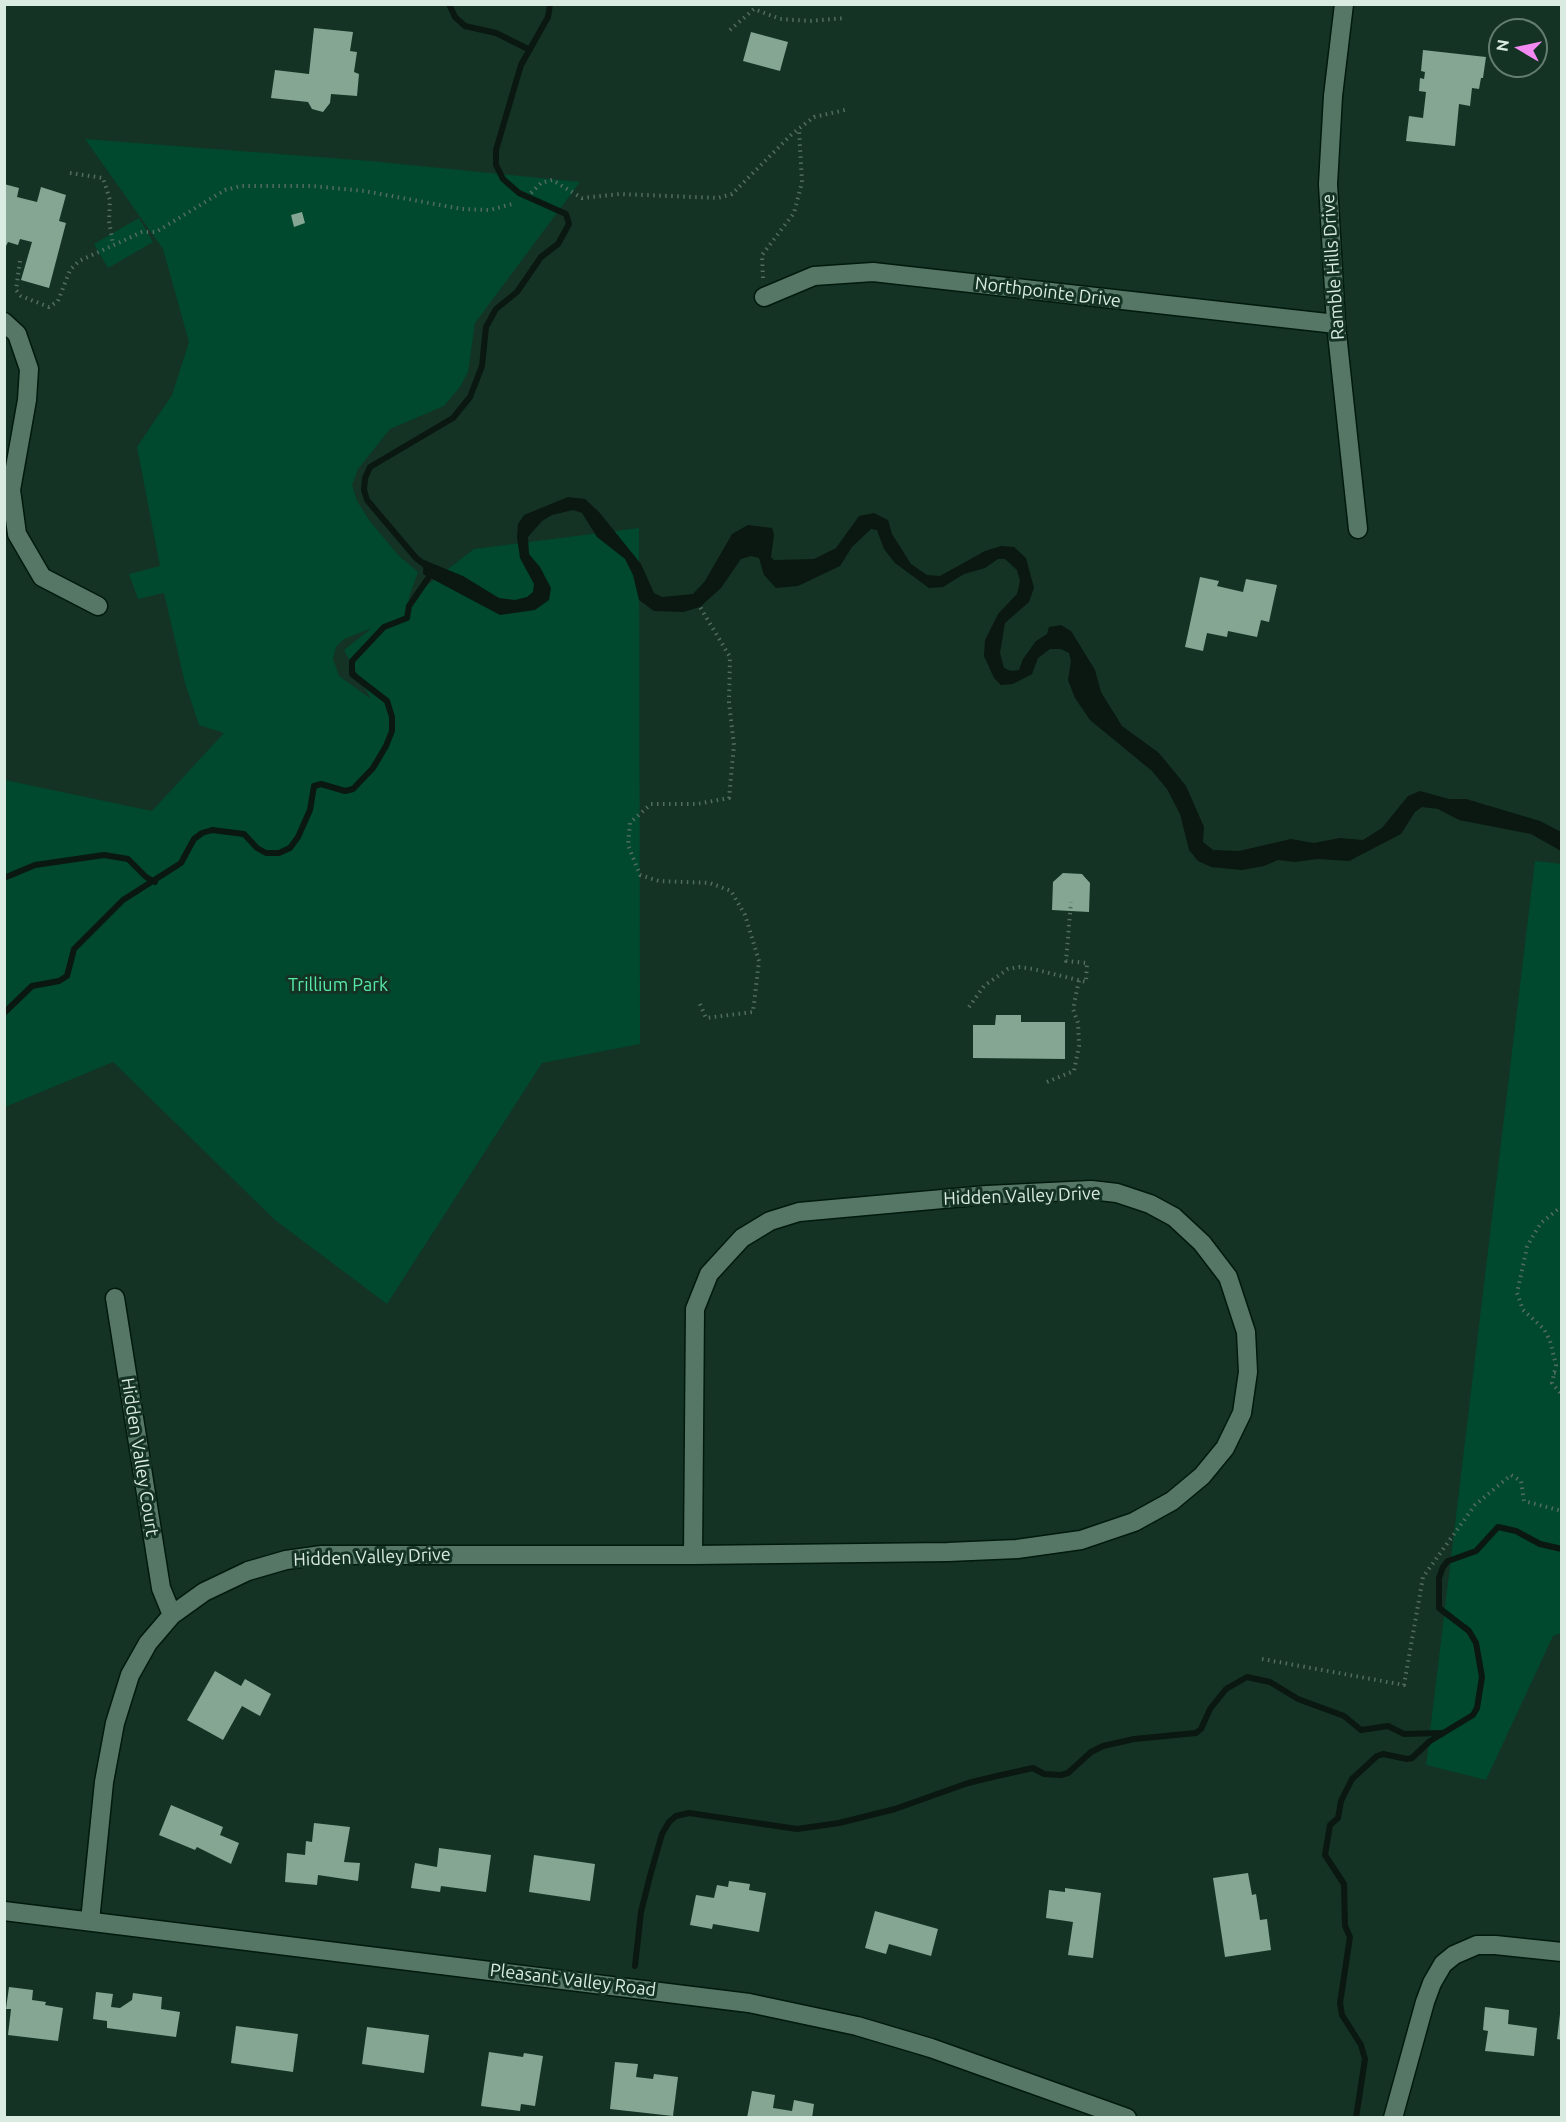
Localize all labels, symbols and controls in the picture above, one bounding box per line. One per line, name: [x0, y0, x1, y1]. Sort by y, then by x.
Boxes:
north arrow: [1488, 18, 1548, 78]
text: N: [1492, 38, 1512, 53]
street label: Ramble Hills Drive: [1317, 193, 1349, 341]
street label: Northpointe Drive: [974, 272, 1122, 312]
park label: Trillium Park: [288, 974, 388, 996]
street label: Hidden Valley Drive: [943, 1182, 1101, 1210]
street label: Hidden Valley Court: [117, 1376, 163, 1538]
street label: Hidden Valley Drive: [293, 1543, 451, 1571]
street label: Pleasant Valley Road: [489, 1959, 657, 2001]

